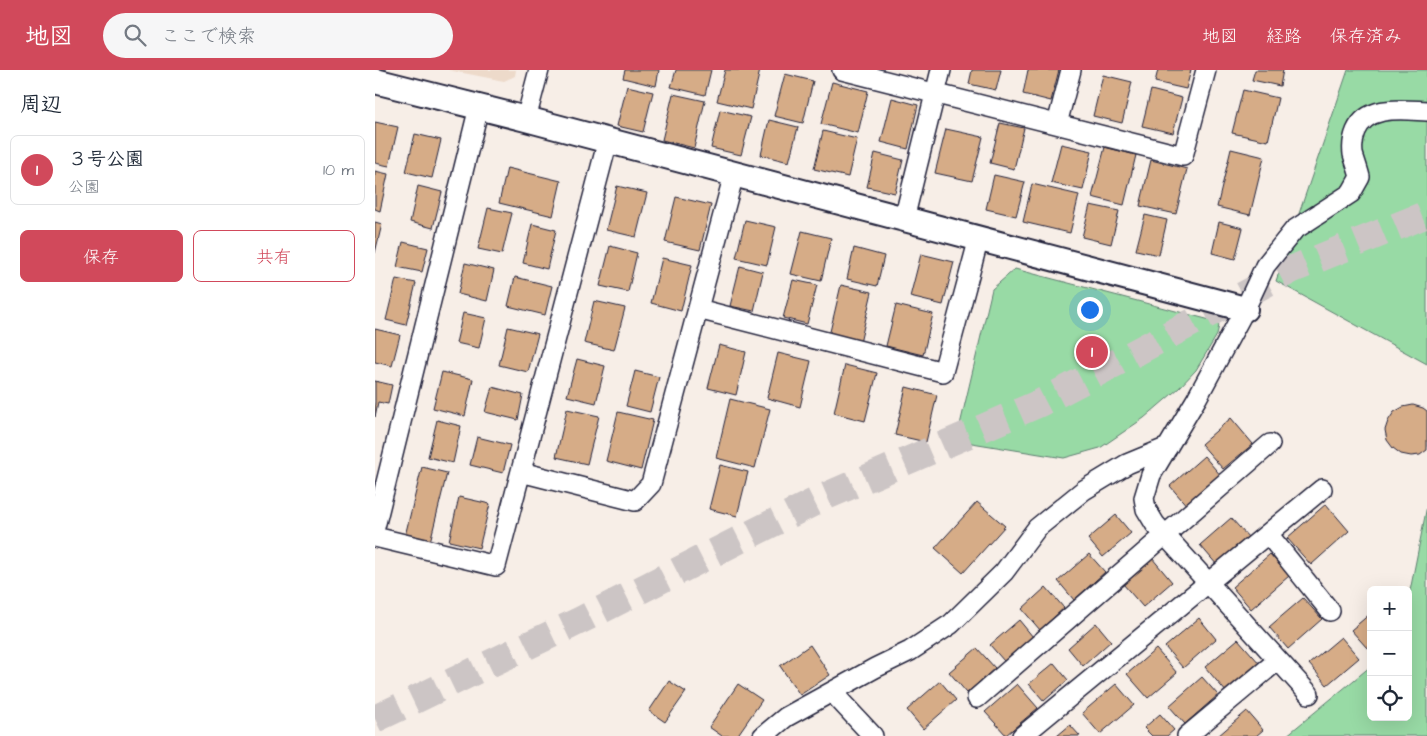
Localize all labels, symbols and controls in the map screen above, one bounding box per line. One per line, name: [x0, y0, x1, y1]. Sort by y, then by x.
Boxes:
search box: [103, 13, 453, 58]
text: 地図: [25, 20, 73, 54]
icon: search: [121, 21, 149, 49]
text: ここで検索: [161, 23, 256, 50]
text: 地図: [1202, 24, 1238, 49]
text: 経路: [1266, 24, 1302, 49]
text: 保存済み: [1330, 24, 1402, 49]
text: 周辺: [20, 90, 62, 119]
text: ３号公園: [68, 146, 144, 173]
text: 1: [36, 159, 38, 181]
text: 10 m: [323, 159, 354, 181]
text: 公園: [68, 176, 100, 198]
button: 保存: [20, 230, 183, 282]
button: 共有: [193, 230, 355, 282]
your location: [1077, 297, 1103, 323]
pin: 1: [1076, 333, 1108, 371]
map controls: [1367, 586, 1412, 721]
button: +: [1367, 586, 1412, 631]
button: −: [1367, 631, 1412, 676]
button: locate: [1367, 676, 1412, 721]

